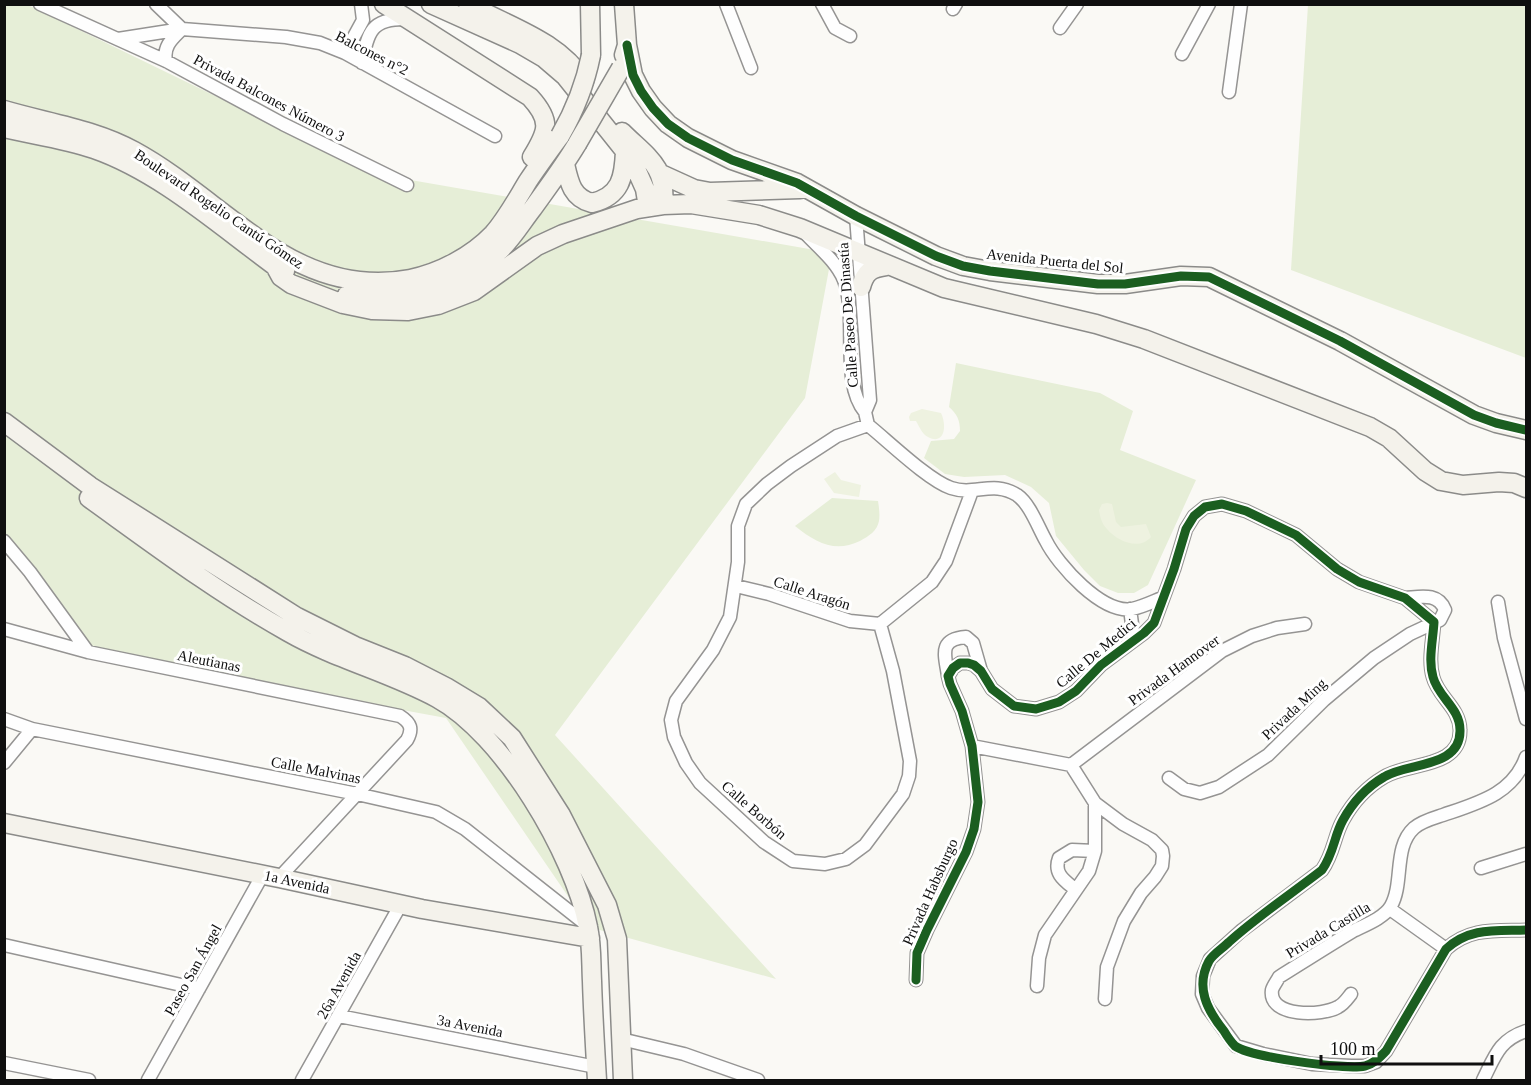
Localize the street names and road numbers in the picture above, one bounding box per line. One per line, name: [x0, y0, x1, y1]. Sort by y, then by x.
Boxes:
street label: Balcones n°2: [333, 28, 411, 78]
street label: Privada Balcones Número 3: [191, 51, 347, 145]
street label: Boulevard Rogelio Cantú Gómez: [131, 146, 307, 272]
street label: Calle Paseo De Dinastía: [835, 242, 861, 388]
street label: Avenida Puerta del Sol: [986, 246, 1124, 276]
street label: Calle Aragón: [772, 573, 853, 613]
street label: Calle De Medici: [1053, 615, 1139, 691]
street label: Privada Hannover: [1125, 632, 1223, 708]
street label: Aleutianas: [176, 647, 242, 675]
street label: Privada Ming: [1259, 675, 1330, 743]
street label: Calle Malvinas: [270, 753, 362, 787]
street label: Calle Borbón: [718, 778, 790, 843]
street label: Privada Habsburgo: [899, 836, 961, 948]
street label: 1a Avenida: [263, 867, 332, 897]
street label: Privada Castilla: [1283, 898, 1373, 961]
street label: Paseo San Ángel: [161, 922, 225, 1018]
street label: 26a Avenida: [314, 948, 364, 1021]
street label: 3a Avenida: [436, 1012, 505, 1040]

